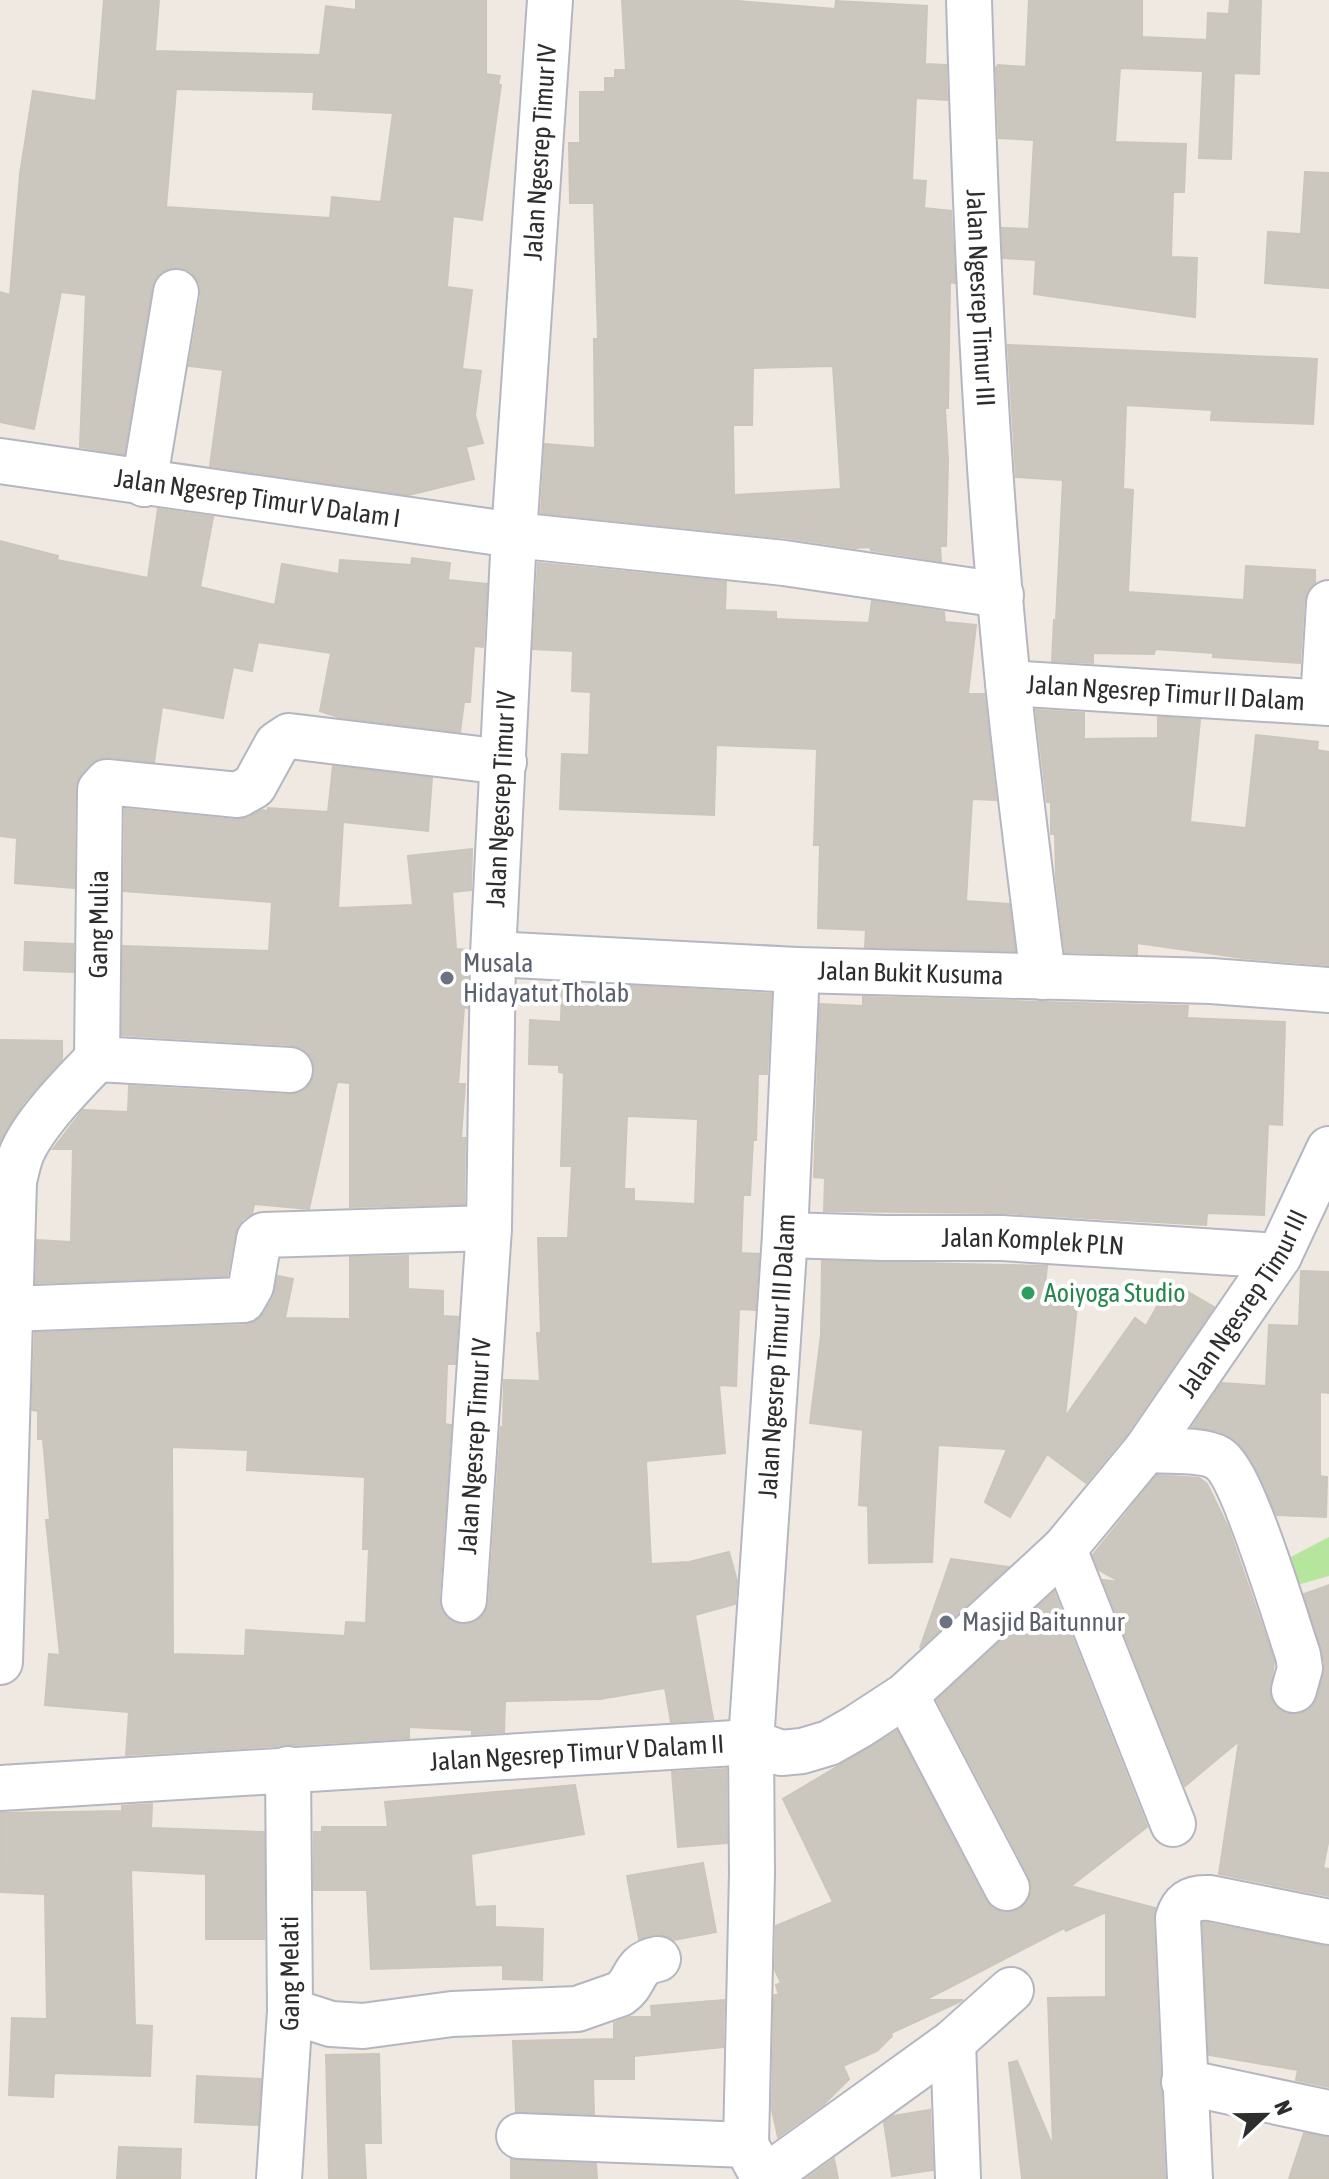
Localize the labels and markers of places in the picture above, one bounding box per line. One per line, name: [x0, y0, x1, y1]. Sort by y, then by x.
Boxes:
place label: Musala Hidayatut Tholab: [463, 948, 629, 1008]
marker: Musala Hidayatut Tholab: [438, 969, 456, 987]
place label: Aoiyoga Studio: [1044, 1278, 1185, 1308]
marker: Aoiyoga Studio: [1019, 1284, 1037, 1302]
place label: Masjid Baitunnur: [962, 1607, 1125, 1637]
marker: Masjid Baitunnur: [937, 1613, 955, 1631]

